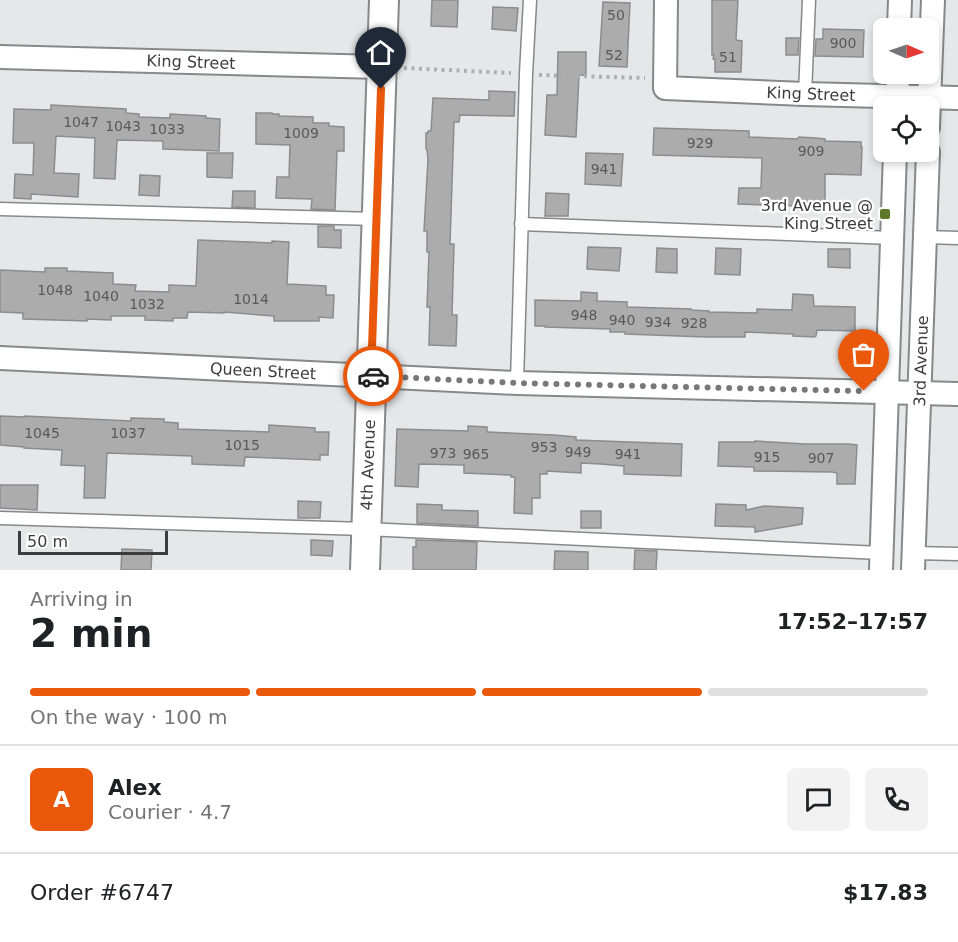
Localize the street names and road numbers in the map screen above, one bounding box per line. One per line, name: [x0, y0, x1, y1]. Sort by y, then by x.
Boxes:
street label: King Street: [146, 51, 236, 73]
street label: King Street: [766, 83, 856, 105]
street label: 3rd Avenue: [910, 315, 932, 407]
street label: Queen Street: [209, 359, 317, 383]
street label: 4th Avenue: [357, 419, 379, 511]

